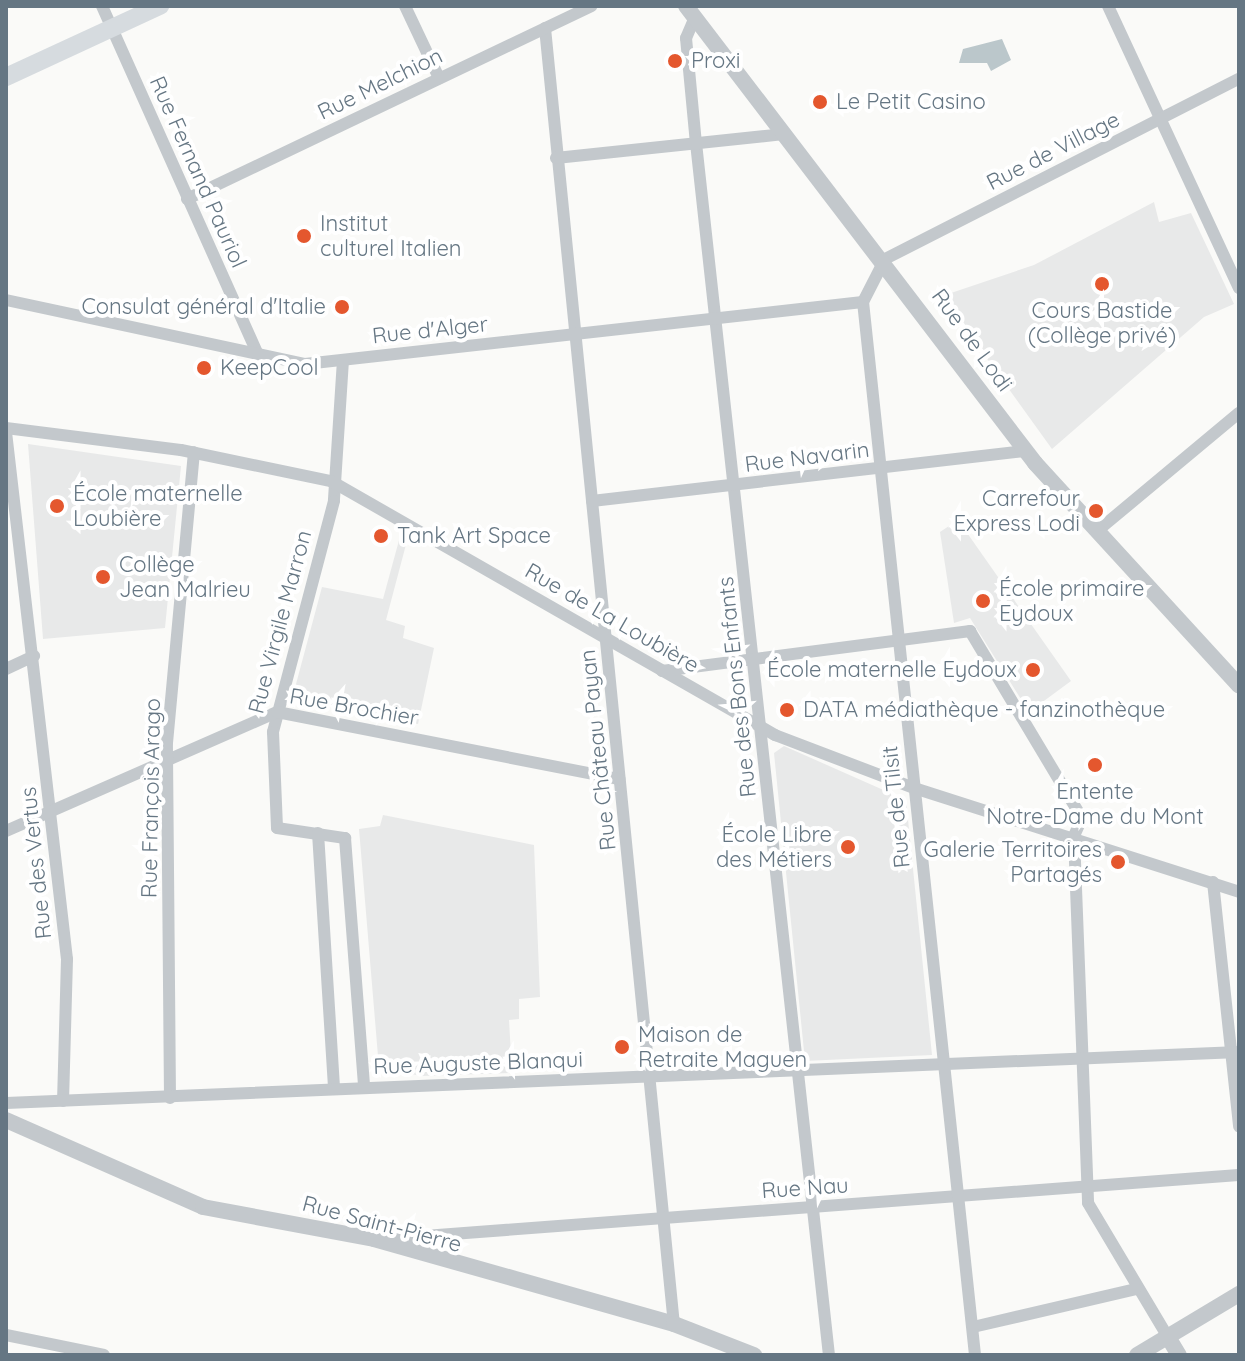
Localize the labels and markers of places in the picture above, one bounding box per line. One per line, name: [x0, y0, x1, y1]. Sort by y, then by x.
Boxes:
place label: Proxi: [691, 48, 740, 74]
marker: Proxi: [666, 52, 684, 70]
place label: Le Petit Casino: [836, 89, 986, 115]
marker: Le Petit Casino: [811, 93, 829, 111]
place label: Institut culturel Italien: [320, 210, 462, 262]
marker: Institut culturel Italien: [295, 227, 313, 245]
marker: Cours Bastide (Collège privé): [1093, 275, 1111, 293]
place label: Consulat général d'Italie: [81, 294, 326, 320]
place label: Cours Bastide (Collège privé): [1028, 297, 1176, 348]
marker: Consulat général d'Italie: [333, 298, 351, 316]
place label: KeepCool: [220, 355, 319, 381]
marker: KeepCool: [195, 359, 213, 377]
place label: École maternelle Loubière: [73, 480, 243, 532]
place label: Carrefour Express Lodi: [953, 485, 1080, 536]
marker: École maternelle Loubière: [48, 497, 66, 515]
marker: Carrefour Express Lodi: [1087, 502, 1105, 520]
place label: Tank Art Space: [397, 523, 551, 549]
marker: Tank Art Space: [372, 527, 390, 545]
place label: Collège Jean Malrieu: [119, 551, 251, 602]
marker: Collège Jean Malrieu: [94, 568, 112, 586]
place label: École primaire Eydoux: [999, 575, 1144, 626]
marker: École primaire Eydoux: [974, 592, 992, 610]
place label: École maternelle Eydoux: [767, 657, 1017, 683]
marker: École maternelle Eydoux: [1024, 661, 1042, 679]
place label: DATA médiathèque - fanzinothèque: [803, 697, 1165, 723]
marker: DATA médiathèque - fanzinothèque: [778, 701, 796, 719]
marker: Entente Notre-Dame du Mont: [1086, 756, 1104, 774]
place label: Entente Notre-Dame du Mont: [986, 778, 1204, 830]
place label: École Libre des Métiers: [716, 821, 832, 872]
place label: Galerie Territoires Partagés: [923, 836, 1102, 888]
marker: École Libre des Métiers: [839, 838, 857, 856]
marker: Galerie Territoires Partagés: [1109, 853, 1127, 871]
place label: Maison de Retraite Maguen: [638, 1021, 807, 1072]
marker: Maison de Retraite Maguen: [613, 1038, 631, 1056]

